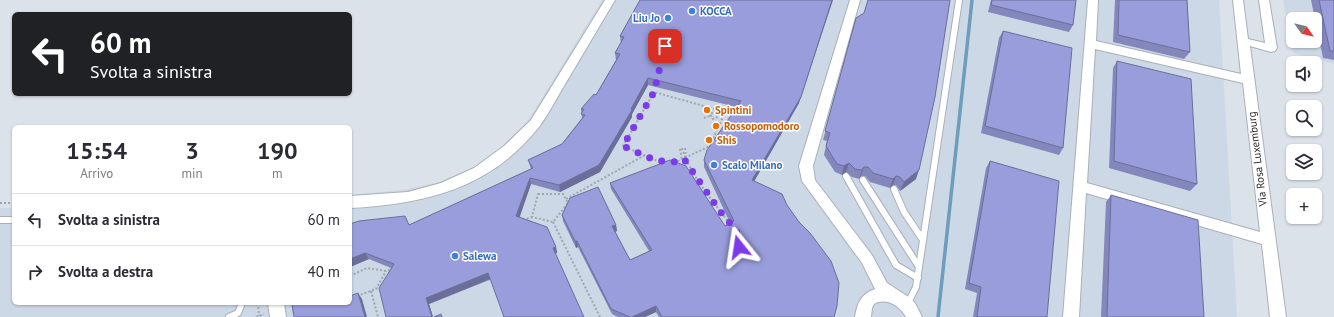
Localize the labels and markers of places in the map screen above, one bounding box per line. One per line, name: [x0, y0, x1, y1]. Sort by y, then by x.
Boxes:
place label: KOCCA: [700, 4, 732, 18]
marker: KOCCA: [687, 6, 697, 16]
place label: Liu Jo: [633, 11, 660, 25]
marker: Liu Jo: [663, 13, 673, 23]
pin: [648, 29, 682, 63]
place label: Spintini: [715, 103, 752, 117]
marker: Spintini: [702, 105, 712, 115]
place label: Rossopomodoro: [724, 119, 799, 133]
marker: Rossopomodoro: [711, 121, 721, 131]
place label: Shis: [717, 133, 737, 147]
marker: Shis: [704, 135, 714, 145]
place label: Scalo Milano: [722, 158, 782, 172]
marker: Scalo Milano: [709, 160, 719, 170]
place label: Salewa: [463, 249, 496, 263]
marker: Salewa: [450, 251, 460, 261]

